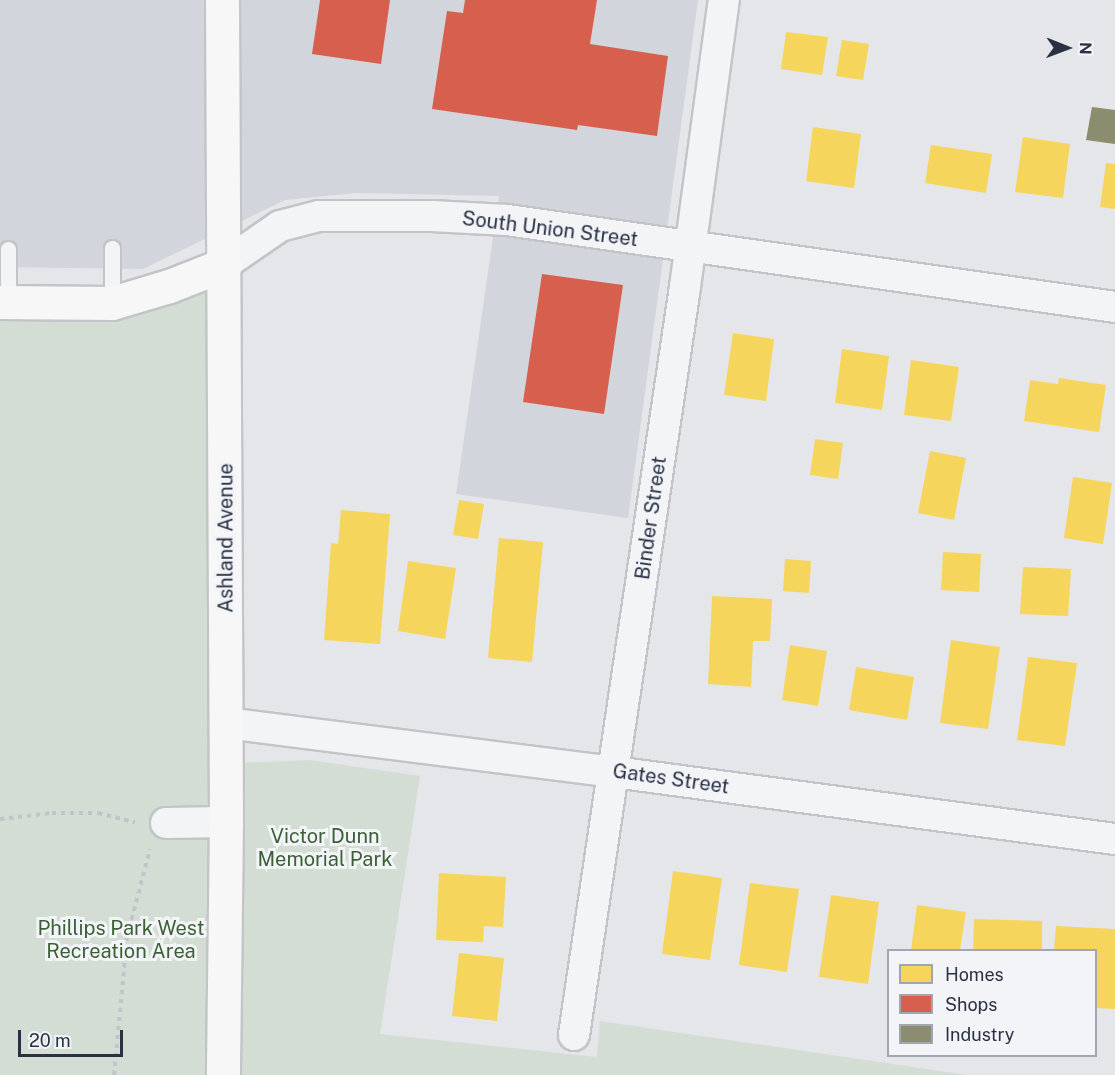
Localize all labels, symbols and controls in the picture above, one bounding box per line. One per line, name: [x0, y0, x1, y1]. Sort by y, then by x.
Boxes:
north arrow: [1037, 18, 1097, 78]
text: N: [1076, 42, 1095, 55]
street label: South Union Street: [461, 206, 639, 252]
street label: Binder Street: [630, 455, 672, 581]
street label: Ashland Avenue: [214, 463, 238, 613]
street label: Gates Street: [611, 759, 731, 799]
park label: Victor Dunn Memorial Park: [258, 825, 392, 872]
park label: Phillips Park West Recreation Area: [37, 916, 205, 963]
legend: [887, 949, 1097, 1057]
text: Homes: [945, 964, 1004, 985]
text: Shops: [945, 994, 997, 1015]
scale bar: [21, 1018, 126, 1056]
text: Industry: [945, 1024, 1014, 1045]
text: 20 m: [29, 1030, 71, 1051]

